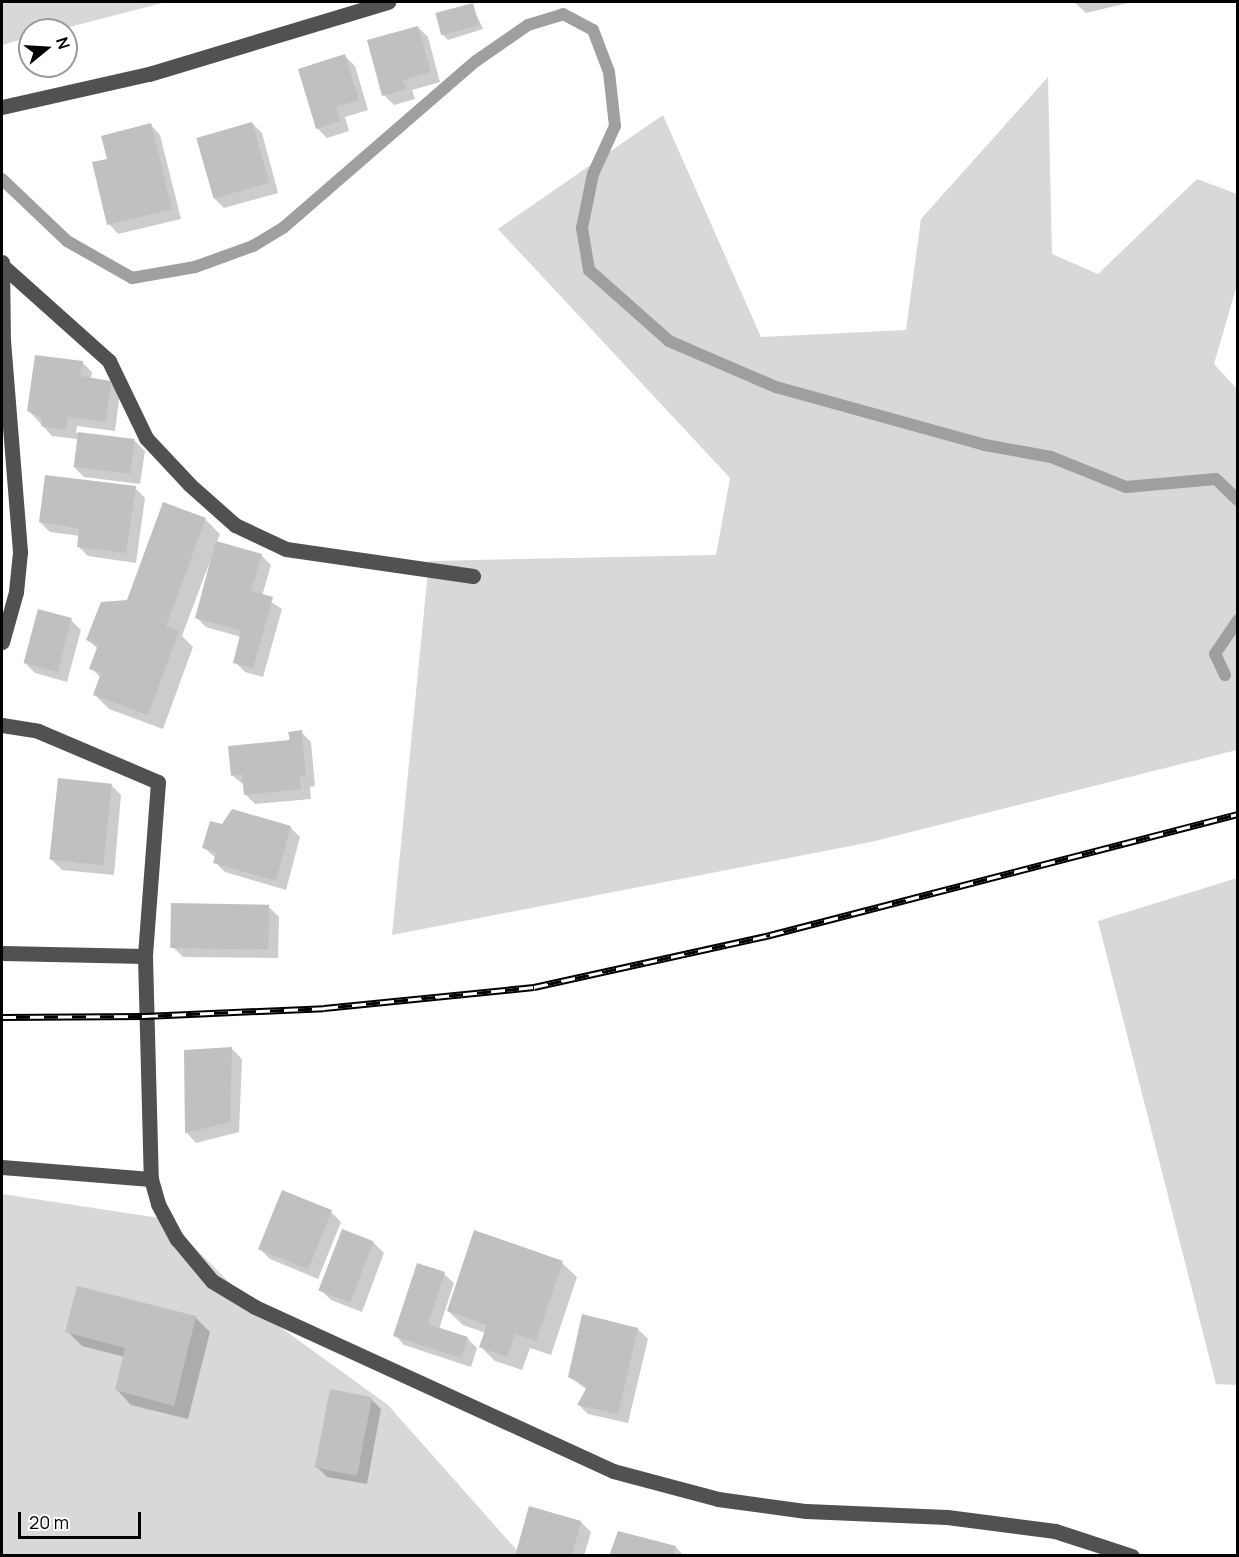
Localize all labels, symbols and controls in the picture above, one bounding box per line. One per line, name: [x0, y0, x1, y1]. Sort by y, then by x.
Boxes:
north arrow: [18, 18, 78, 78]
text: N: [51, 34, 75, 52]
scale bar: [21, 1500, 144, 1538]
text: 20 m: [29, 1510, 69, 1534]

